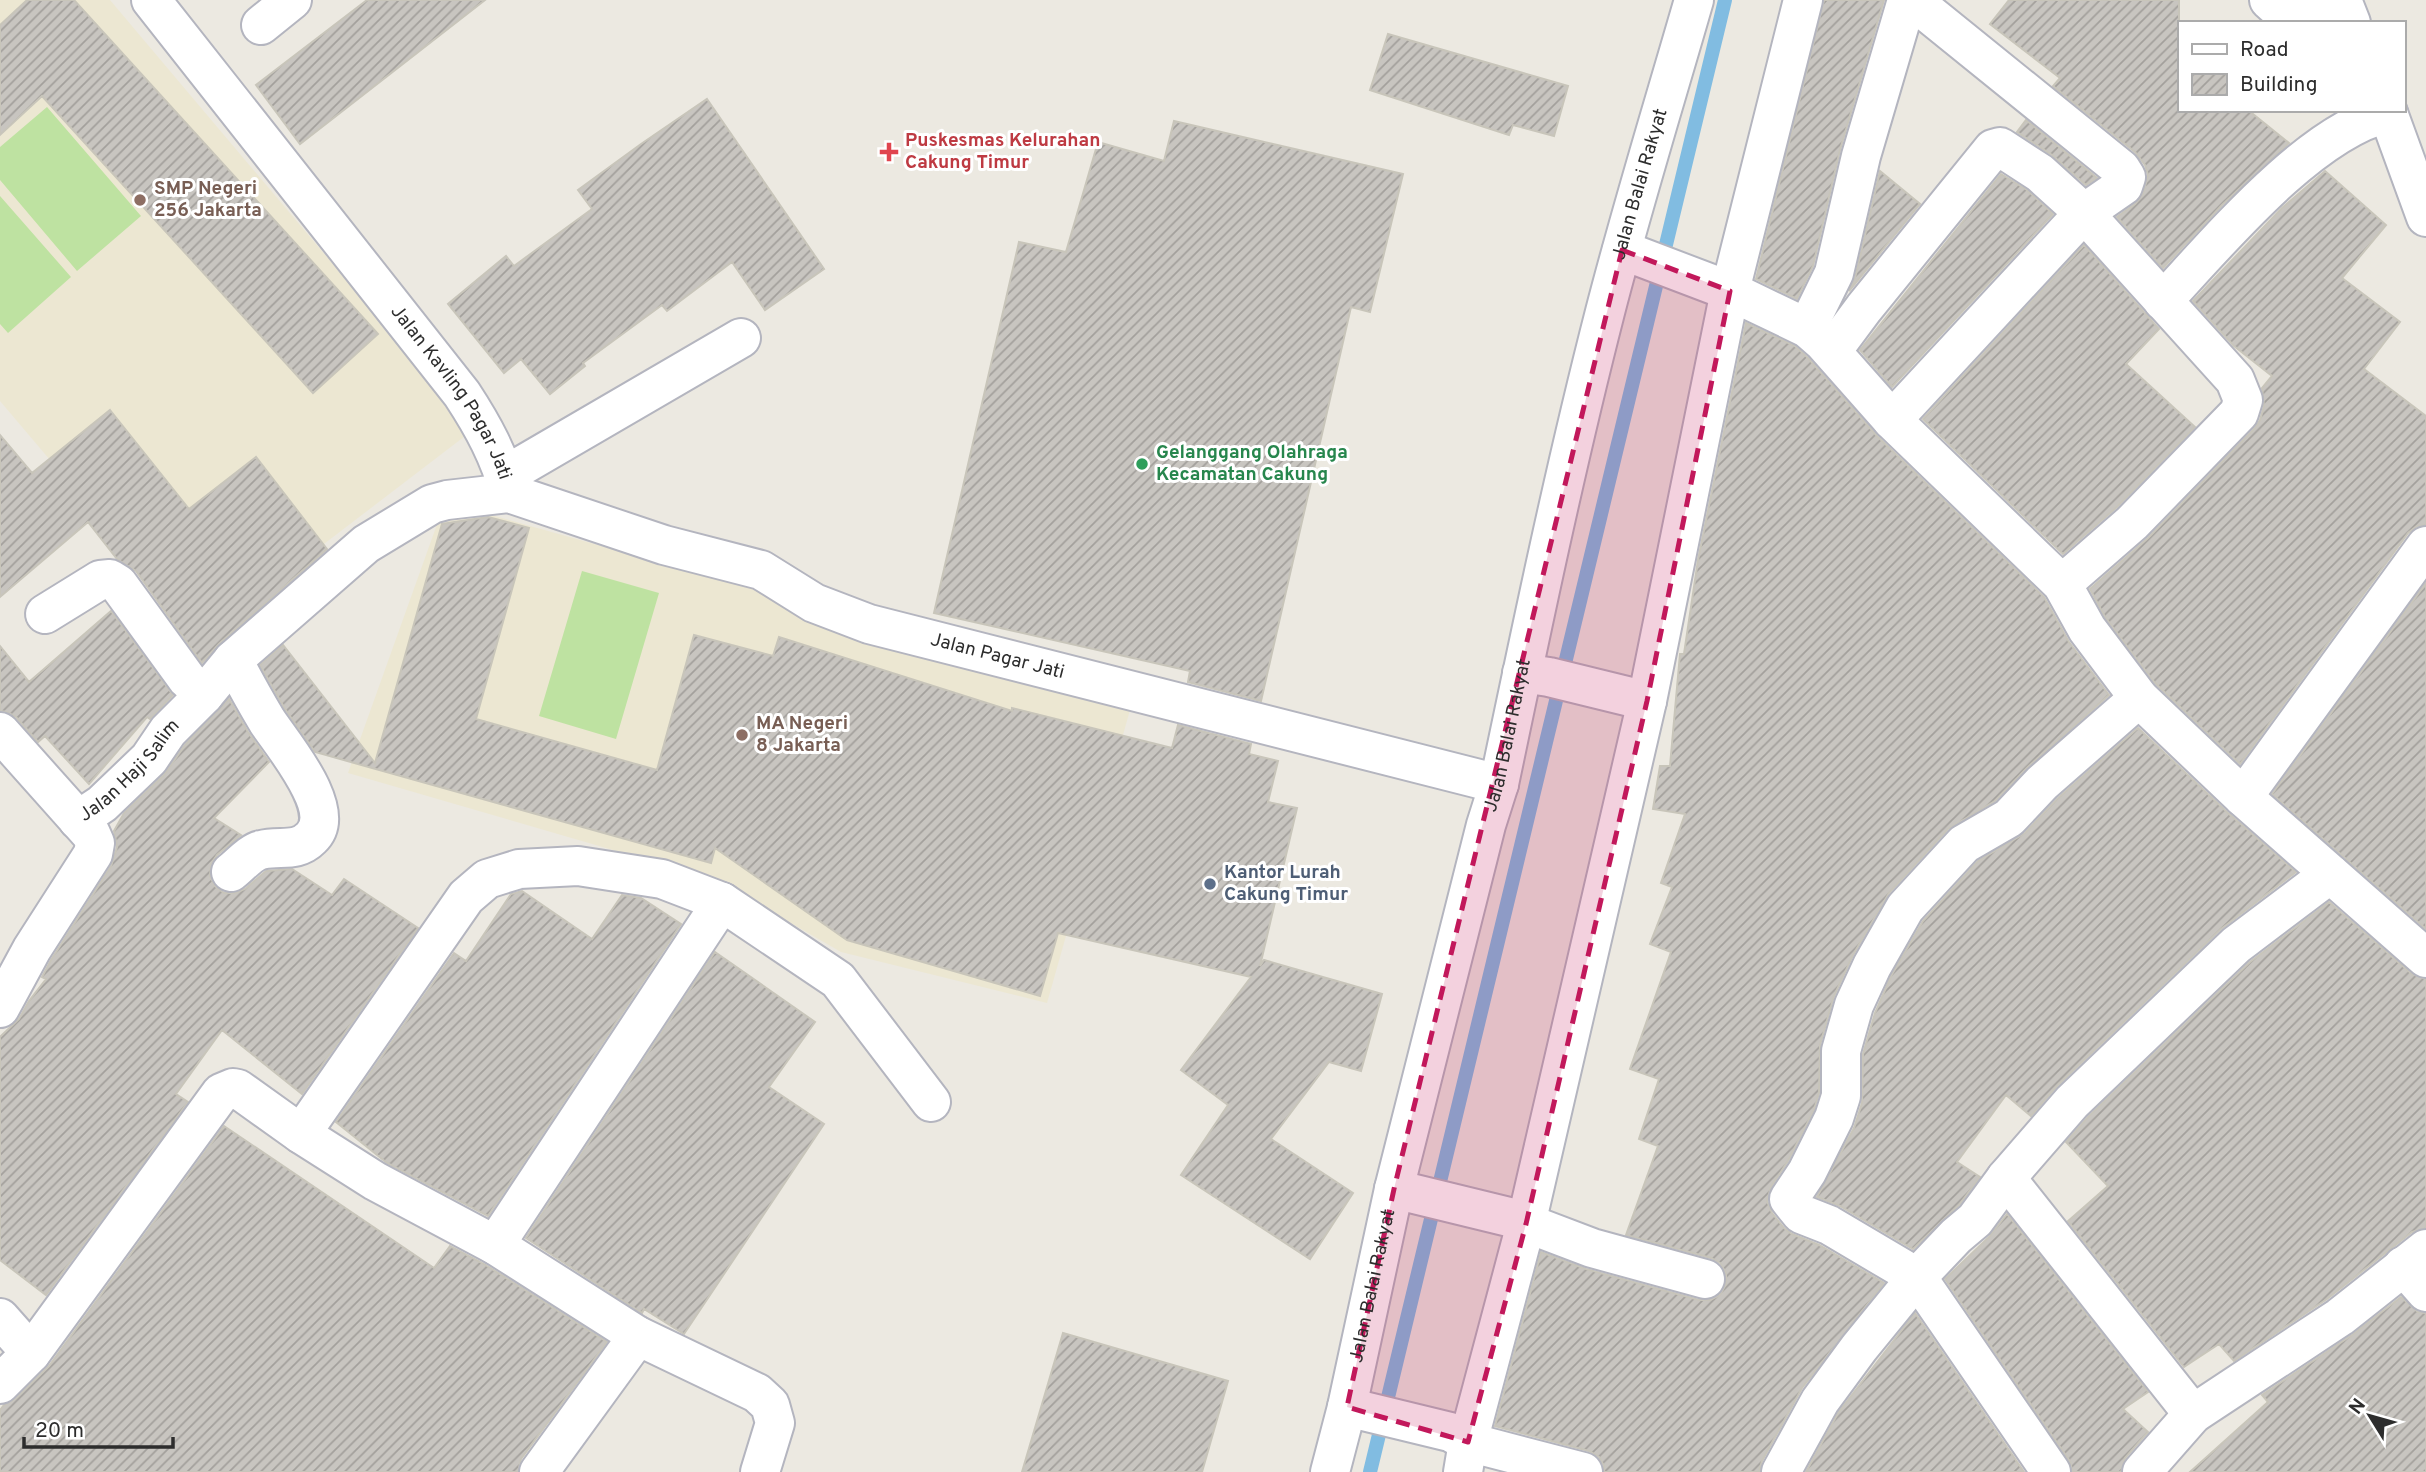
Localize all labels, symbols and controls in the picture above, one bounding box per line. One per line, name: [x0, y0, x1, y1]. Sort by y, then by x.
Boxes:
legend: [2178, 21, 2405, 112]
text: Road: [2240, 37, 2289, 64]
text: Building: [2240, 72, 2318, 99]
street label: Jalan Balai Rakyat: [1607, 106, 1674, 263]
place label: Puskesmas Kelurahan Cakung Timur: [905, 129, 1101, 175]
marker: Puskesmas Kelurahan Cakung Timur: [879, 142, 899, 162]
place label: SMP Negeri 256 Jakarta: [154, 177, 262, 223]
marker: SMP Negeri 256 Jakarta: [132, 192, 148, 208]
street label: Jalan Kavling Pagar Jati: [385, 301, 516, 483]
place label: Gelanggang Olahraga Kecamatan Cakung: [1156, 441, 1348, 487]
marker: Gelanggang Olahraga Kecamatan Cakung: [1134, 456, 1150, 472]
street label: Jalan Pagar Jati: [928, 628, 1067, 685]
street label: Jalan Balai Rakyat: [1479, 657, 1537, 815]
place label: MA Negeri 8 Jakarta: [756, 712, 848, 758]
street label: Jalan Haji Salim: [75, 714, 185, 828]
marker: MA Negeri 8 Jakarta: [734, 727, 750, 743]
place label: Kantor Lurah Cakung Timur: [1224, 861, 1348, 907]
marker: Kantor Lurah Cakung Timur: [1202, 876, 1218, 892]
street label: Jalan Balai Rakyat: [1345, 1207, 1401, 1365]
north arrow: [2335, 1381, 2405, 1451]
text: N: [2344, 1394, 2372, 1420]
scale bar: [24, 1406, 173, 1450]
text: 20 m: [35, 1418, 84, 1445]

